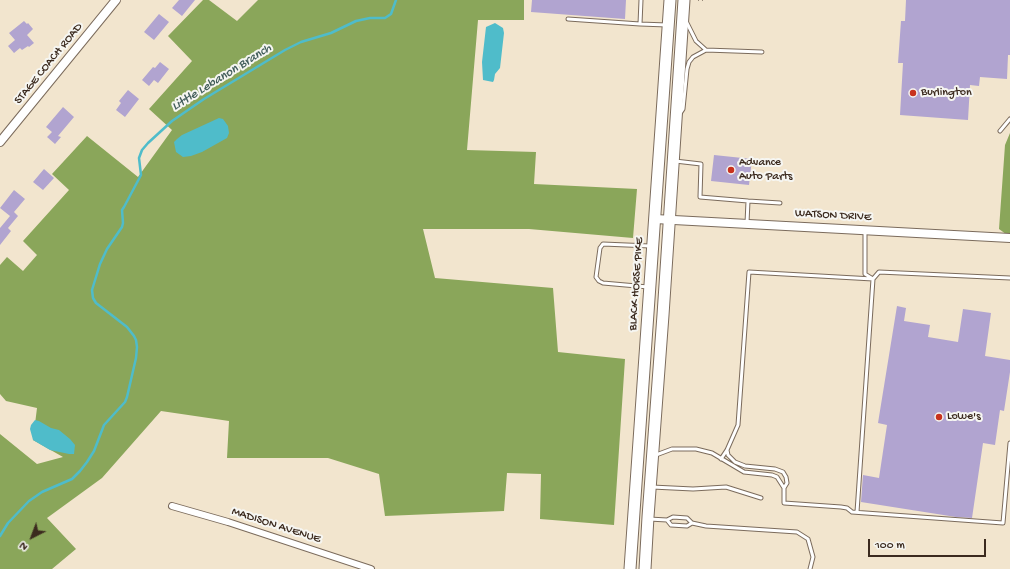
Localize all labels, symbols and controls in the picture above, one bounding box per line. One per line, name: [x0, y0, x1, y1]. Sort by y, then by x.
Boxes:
street label: STAGE COACH ROAD: [12, 20, 86, 108]
water label: Little Lebanon Branch: [169, 41, 275, 115]
place label: Burlington: [921, 86, 972, 100]
marker: Burlington: [908, 88, 918, 98]
place label: Advance Auto Parts: [739, 156, 793, 184]
marker: Advance Auto Parts: [726, 165, 736, 175]
street label: WATSON DRIVE: [794, 207, 872, 225]
street label: BLACK HORSE PIKE: [627, 237, 647, 331]
place label: Lowe's: [947, 410, 981, 424]
marker: Lowe's: [934, 412, 944, 422]
street label: MADISON AVENUE: [230, 505, 322, 547]
north arrow: [12, 517, 52, 557]
scale bar: [870, 531, 988, 557]
text: N: [17, 539, 31, 553]
text: 100 m: [875, 539, 905, 553]

